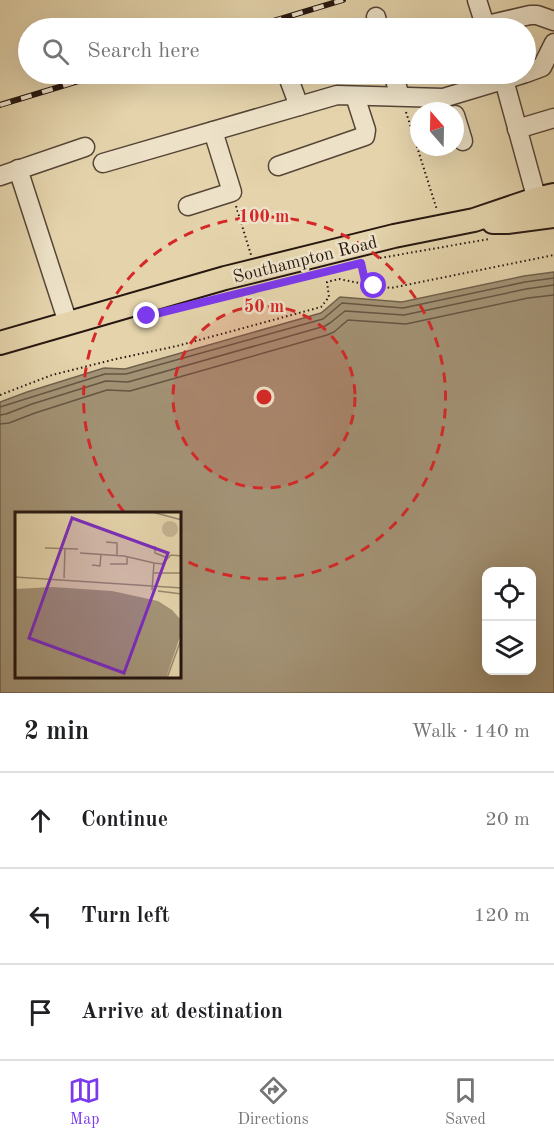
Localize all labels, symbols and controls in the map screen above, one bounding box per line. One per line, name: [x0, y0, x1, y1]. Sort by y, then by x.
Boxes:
search box: [18, 18, 536, 84]
icon: search: [39, 35, 72, 68]
text: Search here: [87, 40, 200, 62]
north arrow: [410, 102, 464, 156]
text: 100 m: [239, 208, 289, 226]
street label: Southampton Road: [231, 233, 379, 287]
route start: [360, 272, 386, 298]
text: 50 m: [244, 298, 284, 316]
route end: [133, 302, 159, 328]
centre of rings: [254, 387, 274, 407]
inset map: [15, 512, 182, 678]
map controls: [482, 567, 536, 675]
button: locate: [482, 567, 536, 621]
button: layers: [482, 621, 536, 675]
text: 2 min: [24, 719, 89, 745]
text: Walk · 140 m: [411, 722, 530, 742]
icon: ahead: [24, 804, 57, 837]
text: Continue: [81, 809, 168, 831]
text: 20 m: [485, 810, 530, 830]
icon: left: [24, 900, 57, 933]
text: Turn left: [81, 905, 170, 927]
text: 120 m: [474, 906, 530, 926]
icon: arrive: [24, 996, 57, 1029]
text: Arrive at destination: [81, 1001, 283, 1023]
tab: Map: [68, 1074, 101, 1130]
tab: Directions: [238, 1074, 309, 1130]
tab: Saved: [445, 1074, 486, 1130]

